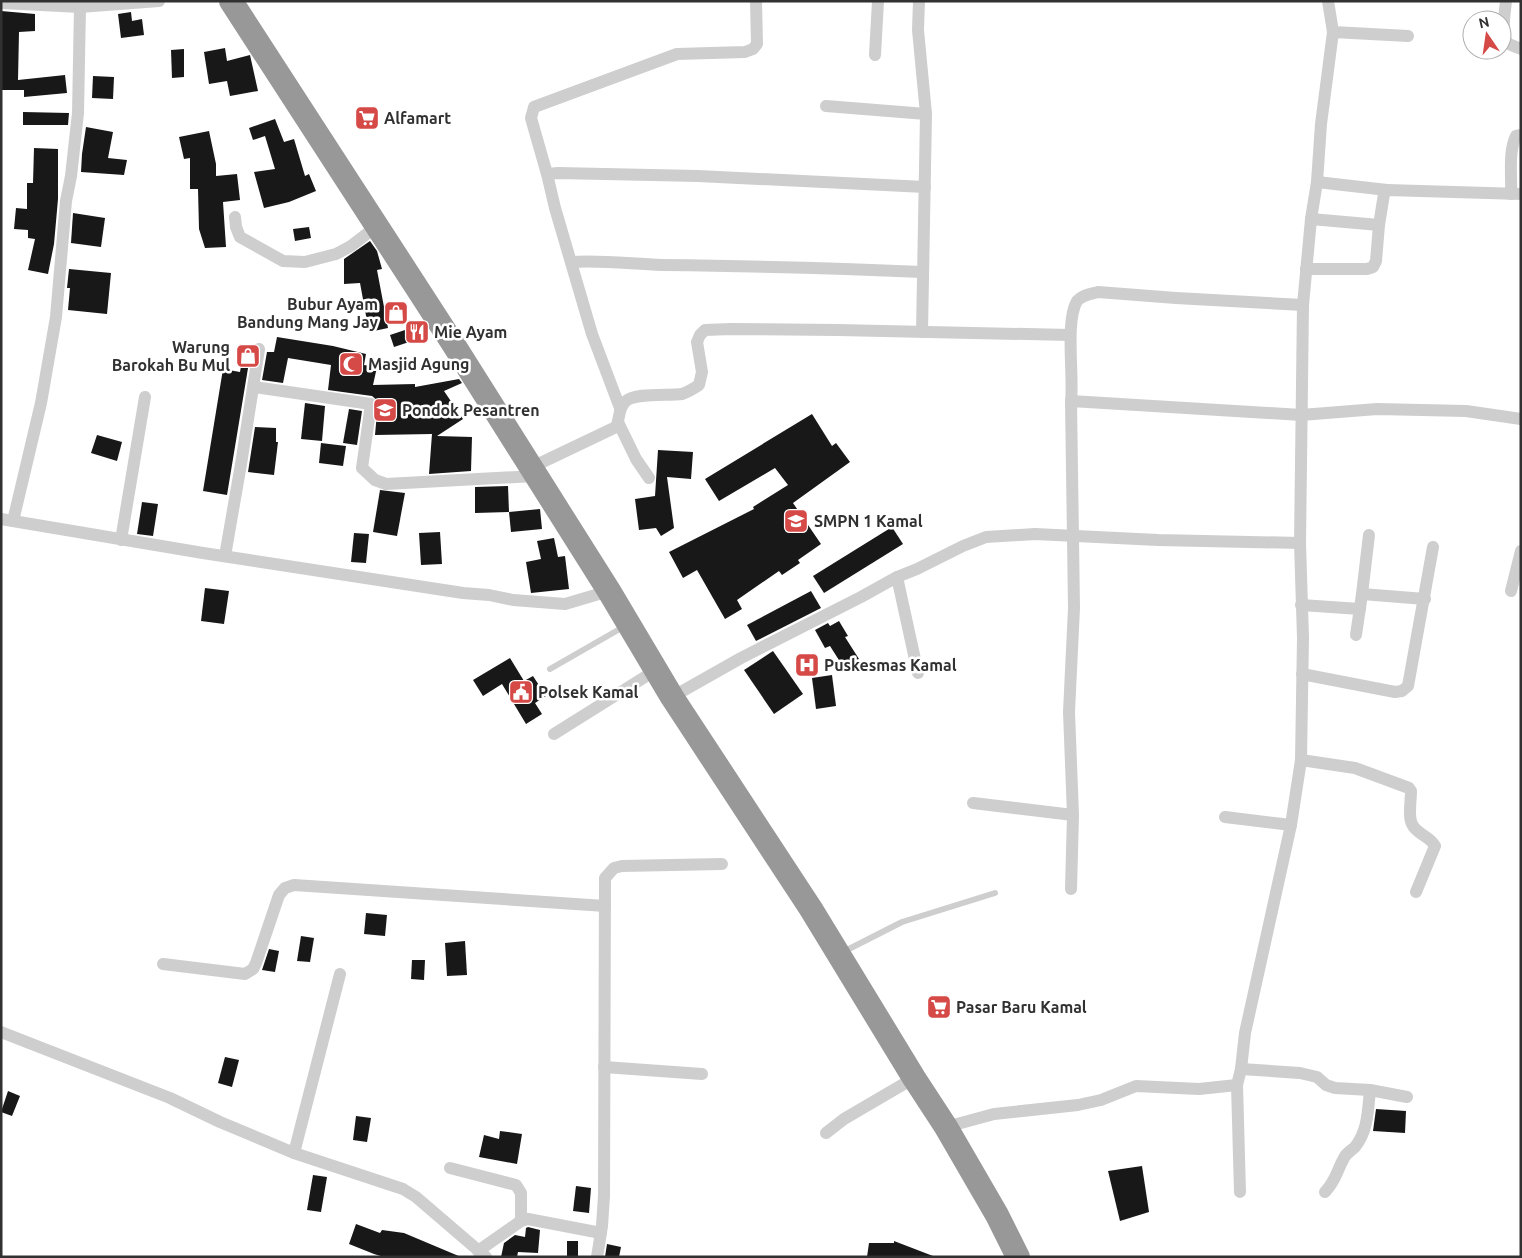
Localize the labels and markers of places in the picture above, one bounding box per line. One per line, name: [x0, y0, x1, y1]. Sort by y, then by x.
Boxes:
supermarket icon: Alfamart: [354, 105, 380, 131]
place label: Alfamart: [384, 109, 451, 127]
place label: Bubur Ayam Bandung Mang Jay: [237, 295, 378, 331]
shop icon: Bubur Ayam Bandung Mang Jay: [383, 300, 409, 326]
restaurant icon: Mie Ayam: [404, 319, 430, 345]
place label: Mie Ayam: [434, 323, 507, 341]
place label: Warung Barokah Bu Mul: [112, 338, 230, 374]
shop icon: Warung Barokah Bu Mul: [235, 343, 261, 369]
mosque icon: Masjid Agung: [338, 351, 364, 377]
place label: Masjid Agung: [368, 355, 469, 373]
school or university icon: Pondok Pesantren: [372, 397, 398, 423]
place label: Pondok Pesantren: [402, 401, 540, 419]
school or university icon: SMPN 1 Kamal: [783, 508, 809, 534]
place label: SMPN 1 Kamal: [814, 512, 923, 530]
hospital icon: Puskesmas Kamal: [794, 652, 820, 678]
place label: Puskesmas Kamal: [824, 656, 957, 674]
public building icon: Polsek Kamal: [508, 679, 534, 705]
place label: Polsek Kamal: [538, 683, 639, 701]
supermarket icon: Pasar Baru Kamal: [926, 994, 952, 1020]
place label: Pasar Baru Kamal: [956, 998, 1087, 1016]

